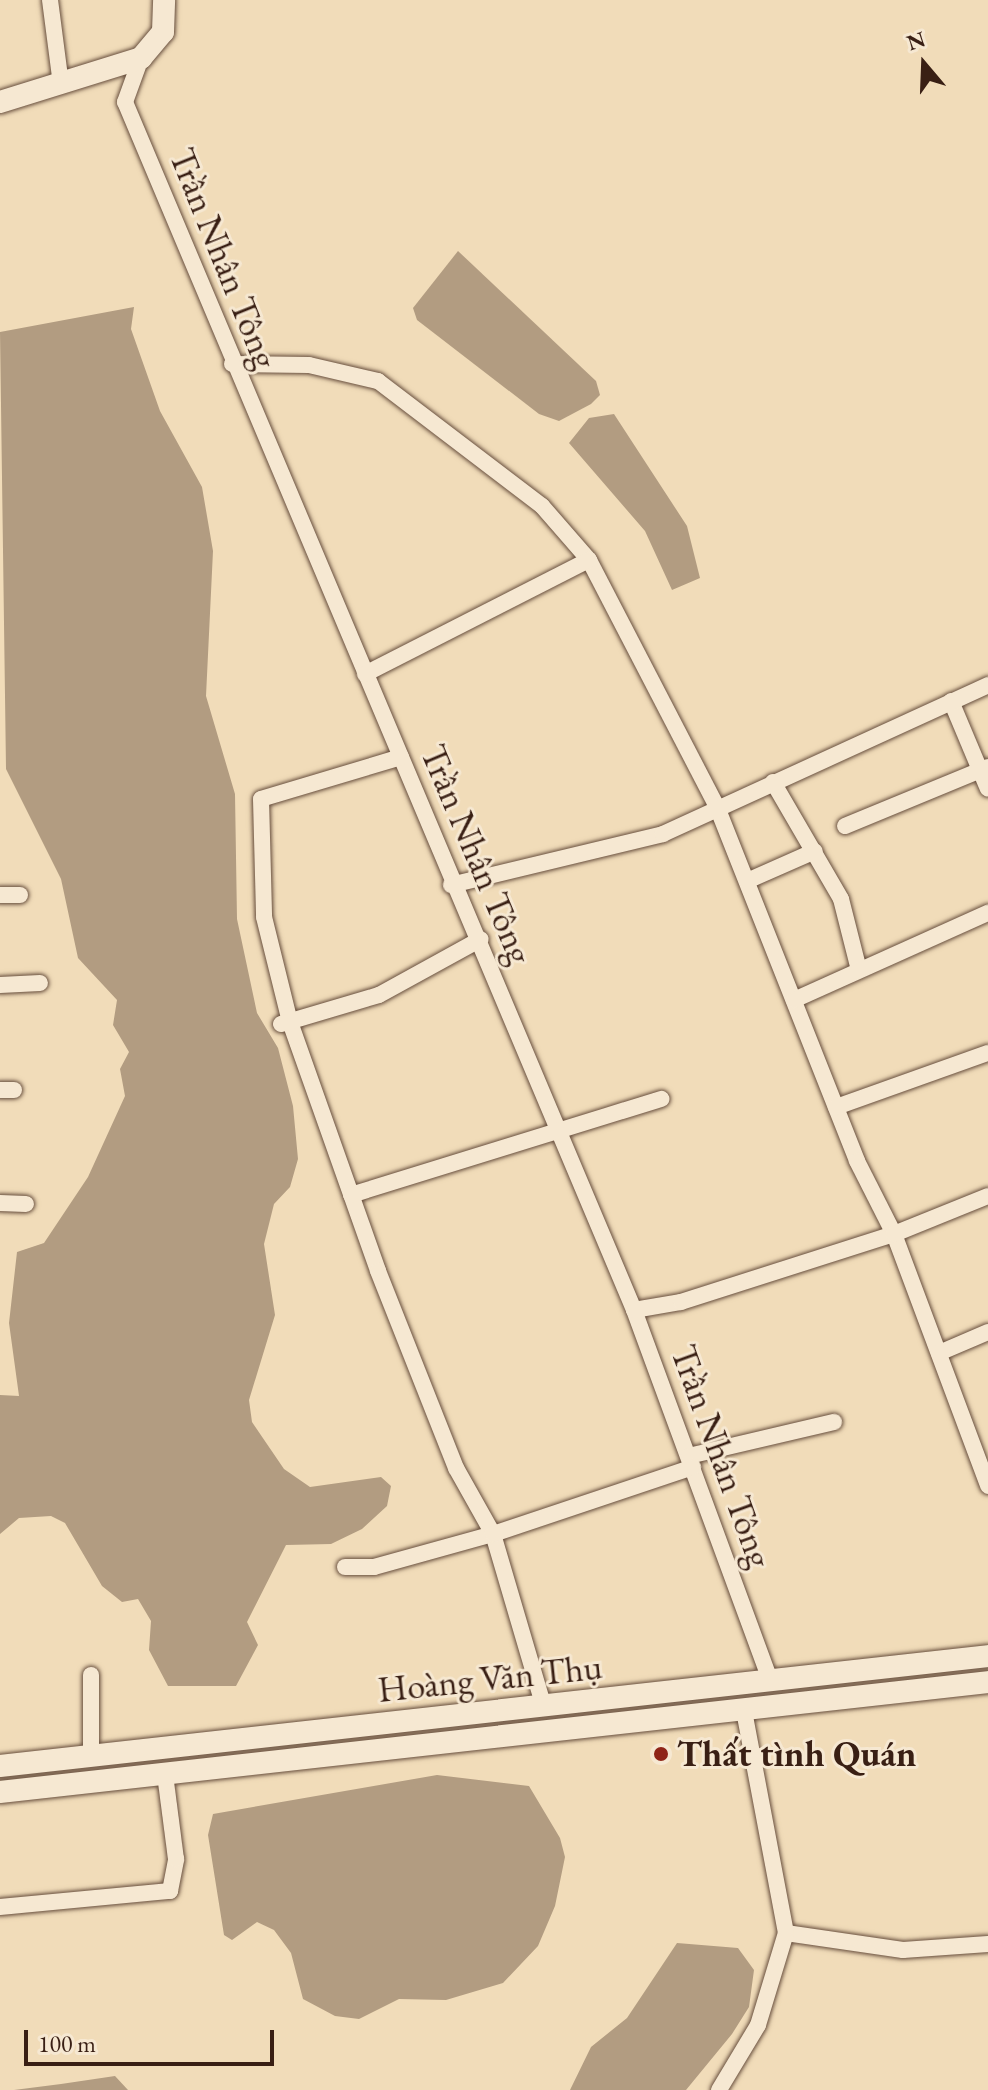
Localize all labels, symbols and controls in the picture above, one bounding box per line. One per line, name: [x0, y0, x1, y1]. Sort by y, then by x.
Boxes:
north arrow: [884, 24, 964, 104]
text: N: [903, 24, 929, 57]
street label: Trần Nhân Tông: [160, 142, 288, 374]
street label: Trần Nhân Tông: [411, 738, 543, 970]
street label: Trần Nhân Tông: [662, 1339, 782, 1573]
street label: Hoàng Văn Thụ: [376, 1645, 604, 1711]
place label: Thất tình Quán: [677, 1732, 916, 1776]
marker: Thất tình Quán: [652, 1745, 670, 1763]
scale bar: [28, 2014, 278, 2064]
text: 100 m: [38, 2028, 96, 2059]

